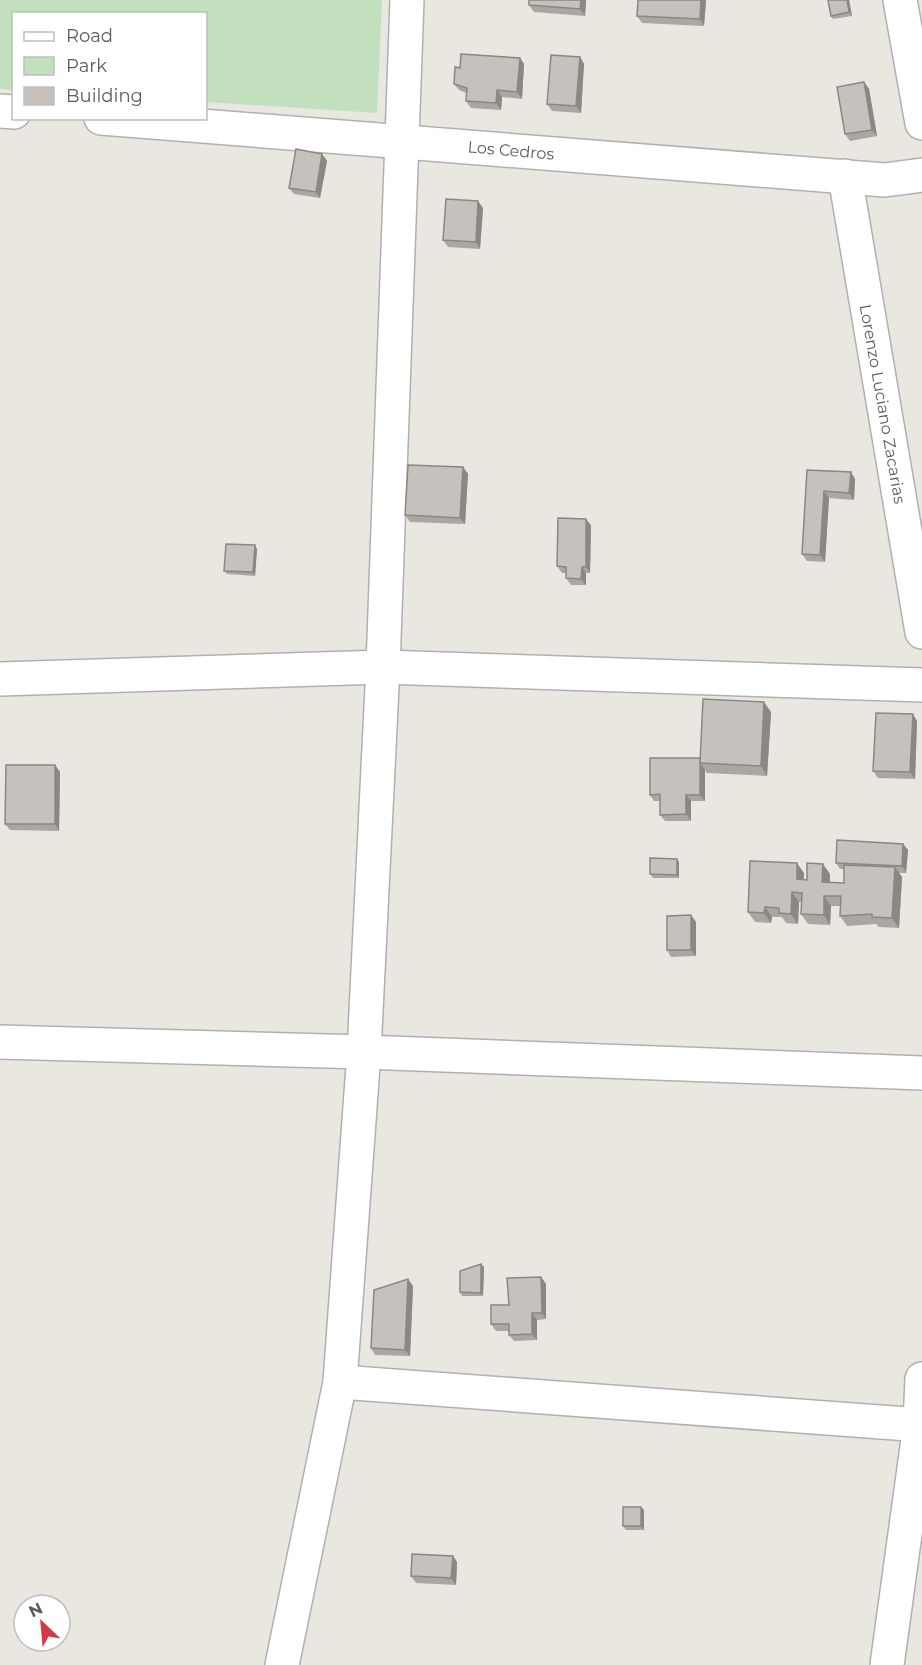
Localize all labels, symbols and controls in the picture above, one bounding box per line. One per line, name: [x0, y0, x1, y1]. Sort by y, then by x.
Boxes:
legend: [12, 12, 207, 120]
text: Road: [66, 25, 113, 47]
text: Park: [66, 55, 107, 77]
text: Building: [66, 85, 143, 107]
street label: Los Cedros: [467, 137, 555, 164]
street label: Lorenzo Luciano Zacarias: [856, 303, 909, 505]
north arrow: [12, 1593, 72, 1653]
text: N: [26, 1599, 46, 1621]

